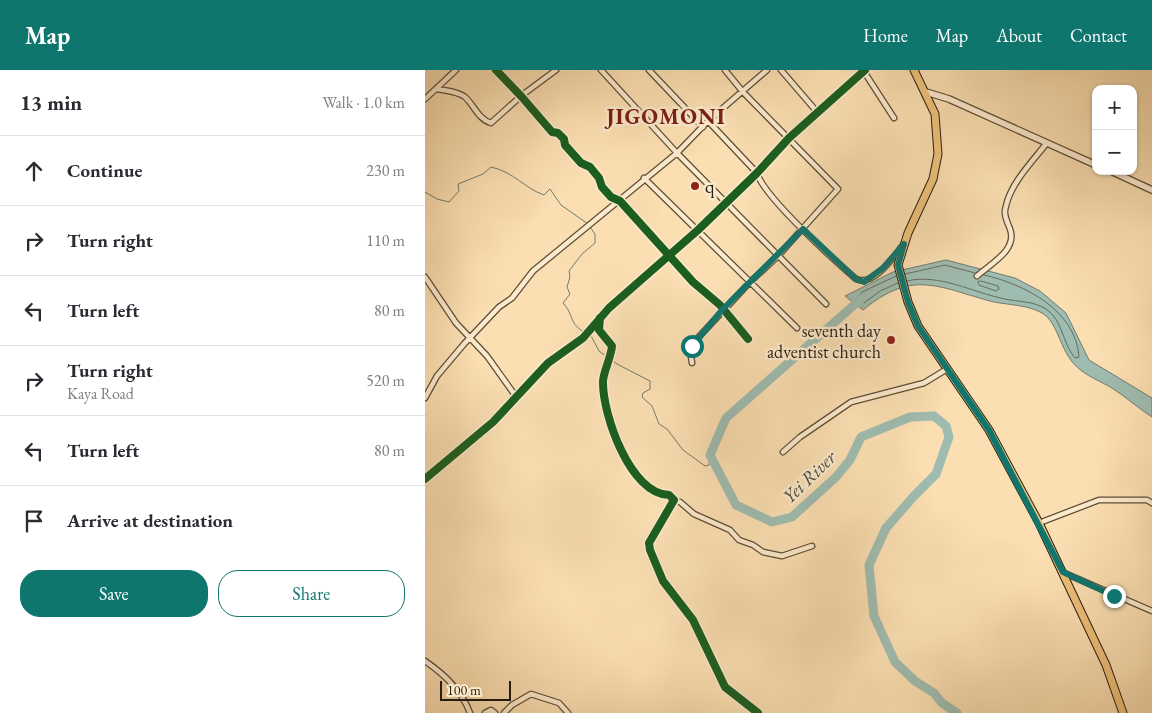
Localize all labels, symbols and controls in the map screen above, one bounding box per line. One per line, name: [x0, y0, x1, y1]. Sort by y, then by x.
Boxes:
text: Map: [25, 20, 70, 51]
text: Home: [863, 24, 908, 47]
text: Map: [936, 24, 968, 47]
text: About: [996, 24, 1042, 47]
text: Contact: [1070, 24, 1127, 47]
map controls: [1092, 85, 1137, 175]
button: +: [1092, 85, 1137, 130]
text: 13 min: [20, 89, 82, 116]
text: Walk · 1.0 km: [322, 92, 405, 113]
district label: JIGOMONI: [604, 102, 726, 131]
button: −: [1092, 130, 1137, 175]
icon: ahead: [20, 157, 48, 185]
text: Continue: [67, 158, 142, 183]
text: 230 m: [366, 160, 405, 181]
place label: q: [705, 175, 715, 198]
marker: q: [689, 180, 701, 192]
icon: right: [20, 227, 48, 255]
text: Turn right: [67, 228, 153, 253]
text: 110 m: [366, 230, 405, 251]
icon: left: [20, 297, 48, 325]
text: Turn left: [67, 298, 139, 323]
text: 80 m: [374, 300, 405, 321]
place label: seventh day adventist church: [767, 319, 881, 363]
marker: seventh day adventist church: [885, 334, 897, 346]
route start: [681, 335, 704, 358]
text: Turn right: [67, 358, 153, 383]
icon: right: [20, 367, 48, 395]
text: 520 m: [366, 370, 405, 391]
text: Kaya Road: [67, 383, 134, 404]
icon: left: [20, 437, 48, 465]
text: Turn left: [67, 438, 139, 463]
text: 80 m: [374, 440, 405, 461]
water label: Yei River: [777, 445, 842, 509]
icon: arrive: [20, 507, 48, 535]
text: Arrive at destination: [67, 508, 233, 533]
button: Save: [20, 570, 208, 617]
button: Share: [218, 570, 405, 617]
route end: [1103, 585, 1126, 608]
scale bar: [440, 678, 511, 701]
text: 100 m: [447, 681, 481, 699]

